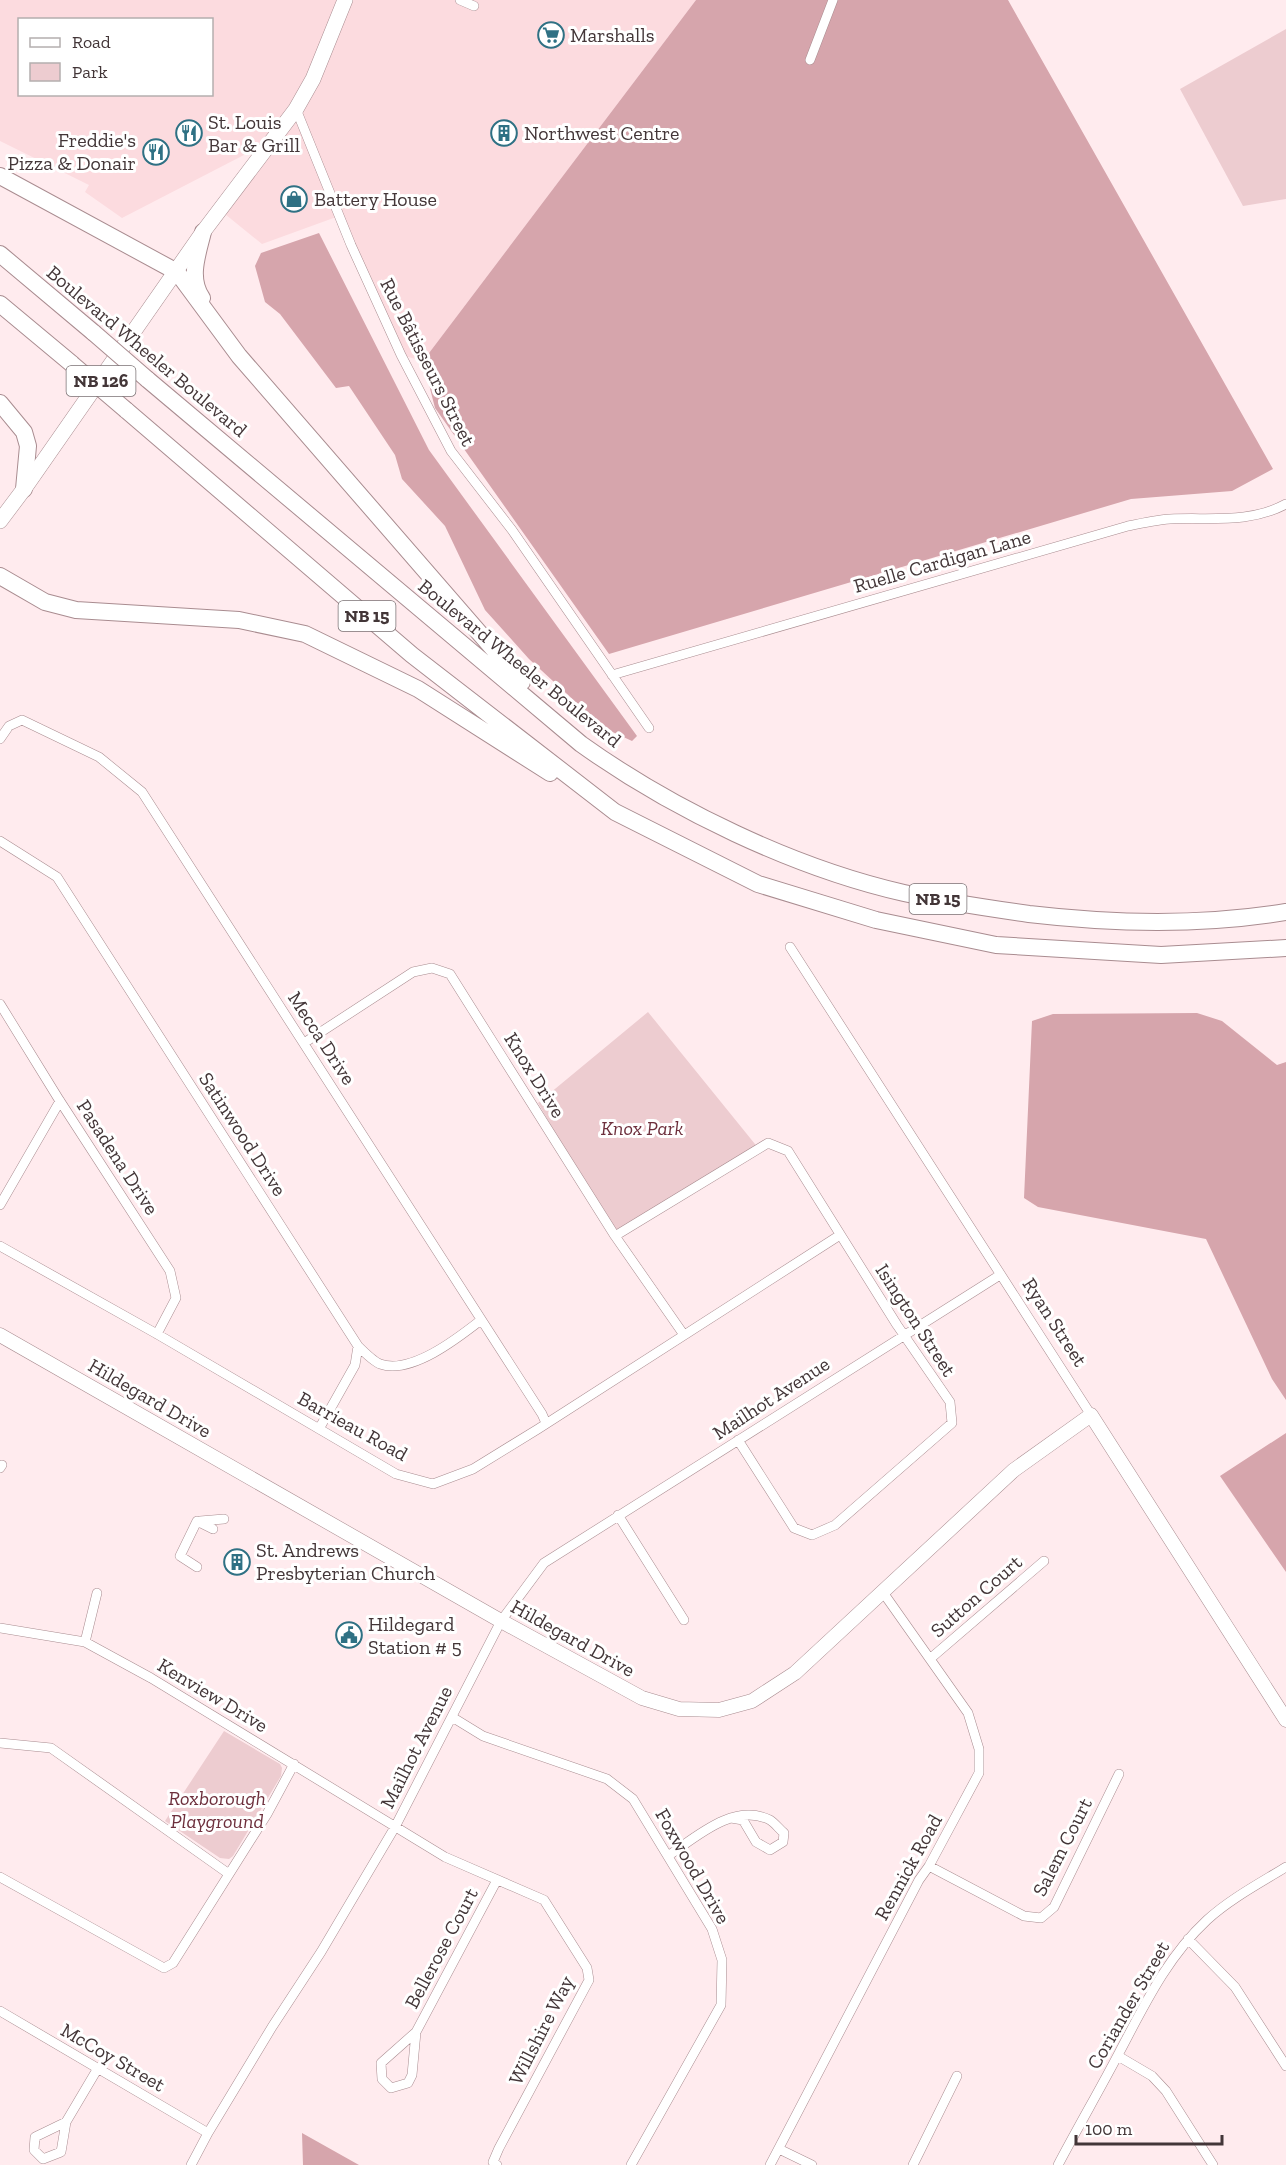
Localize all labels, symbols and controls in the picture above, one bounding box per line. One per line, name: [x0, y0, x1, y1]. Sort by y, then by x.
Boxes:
legend: [18, 18, 213, 96]
supermarket icon: Marshalls: [536, 20, 566, 50]
place label: Marshalls: [570, 23, 655, 47]
text: Road: [72, 31, 111, 53]
text: Park: [72, 61, 108, 83]
place label: St. Louis Bar & Grill: [208, 110, 300, 157]
restaurant icon: St. Louis Bar & Grill: [174, 118, 204, 148]
building icon: Northwest Centre: [489, 118, 519, 148]
place label: Northwest Centre: [524, 121, 679, 145]
place label: Freddie's Pizza & Donair: [8, 128, 136, 175]
restaurant icon: Freddie's Pizza & Donair: [141, 137, 171, 167]
shop icon: Battery House: [279, 184, 309, 214]
place label: Battery House: [314, 187, 437, 211]
street label: Boulevard Wheeler Boulevard: [42, 260, 252, 442]
street label: Rue Bâtisseurs Street: [375, 274, 481, 450]
road number: NB 126: [66, 366, 136, 396]
street label: Ruelle Cardigan Lane: [851, 524, 1033, 598]
street label: Boulevard Wheeler Boulevard: [414, 574, 626, 752]
road number: NB 15: [338, 601, 395, 631]
road number: NB 15: [910, 884, 966, 914]
street label: Mecca Drive: [283, 987, 361, 1089]
street label: Knox Drive: [499, 1028, 571, 1122]
street label: Satinwood Drive: [194, 1068, 292, 1200]
street label: Pasadena Drive: [72, 1095, 164, 1219]
park label: Knox Park: [601, 1116, 683, 1140]
street label: Isington Street: [871, 1259, 962, 1381]
street label: Ryan Street: [1018, 1273, 1093, 1371]
street label: Mailhot Avenue: [708, 1351, 834, 1445]
street label: Hildegard Drive: [84, 1353, 216, 1443]
street label: Barrieau Road: [294, 1386, 412, 1466]
place label: St. Andrews Presbyterian Church: [256, 1538, 436, 1585]
building icon: St. Andrews Presbyterian Church: [222, 1547, 252, 1577]
street label: Sutton Court: [925, 1549, 1027, 1642]
street label: Hildegard Drive: [507, 1594, 639, 1682]
place label: Hildegard Station # 5: [368, 1612, 462, 1659]
public building icon: Hildegard Station # 5: [334, 1620, 364, 1650]
street label: Kenview Drive: [154, 1653, 272, 1737]
street label: Mailhot Avenue: [375, 1682, 457, 1812]
park label: Roxborough Playground: [168, 1786, 266, 1833]
street label: Salem Court: [1027, 1793, 1097, 1900]
street label: Foxwood Drive: [650, 1804, 736, 1928]
street label: Rennick Road: [869, 1810, 947, 1924]
street label: Bellerose Court: [399, 1883, 483, 2012]
street label: Coriander Street: [1082, 1936, 1175, 2073]
street label: Willshire Way: [503, 1971, 579, 2089]
street label: McCoy Street: [57, 2018, 170, 2097]
scale bar: [1076, 2108, 1222, 2146]
text: 100 m: [1085, 2118, 1133, 2140]

